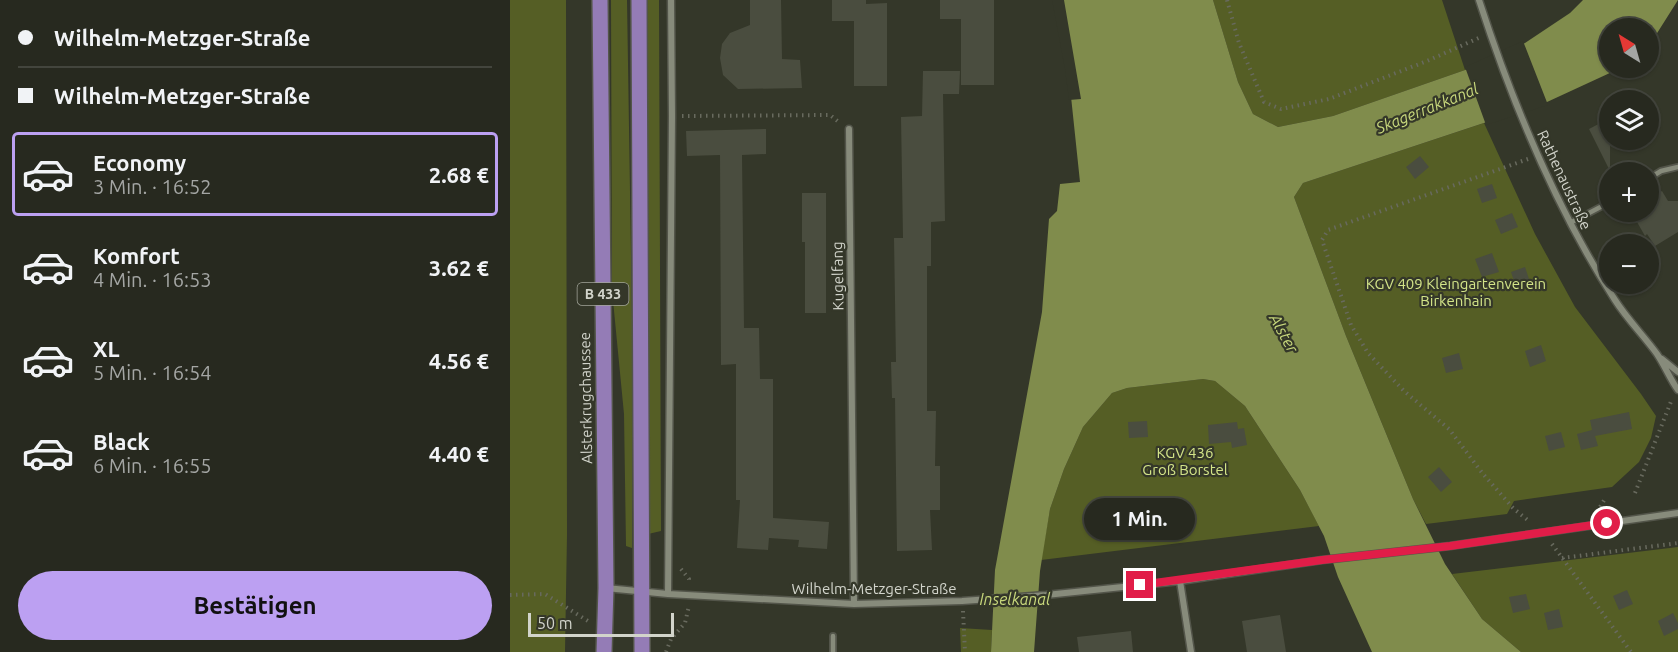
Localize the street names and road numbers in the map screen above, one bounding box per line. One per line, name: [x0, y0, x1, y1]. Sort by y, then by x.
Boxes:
street label: Rathenaustraße: [1534, 127, 1595, 232]
street label: Kugelfang: [828, 241, 847, 311]
road number: B 433: [578, 283, 628, 305]
street label: Alsterkrugchaussee: [576, 332, 595, 464]
street label: Wilhelm-Metzger-Straße: [792, 580, 956, 597]

